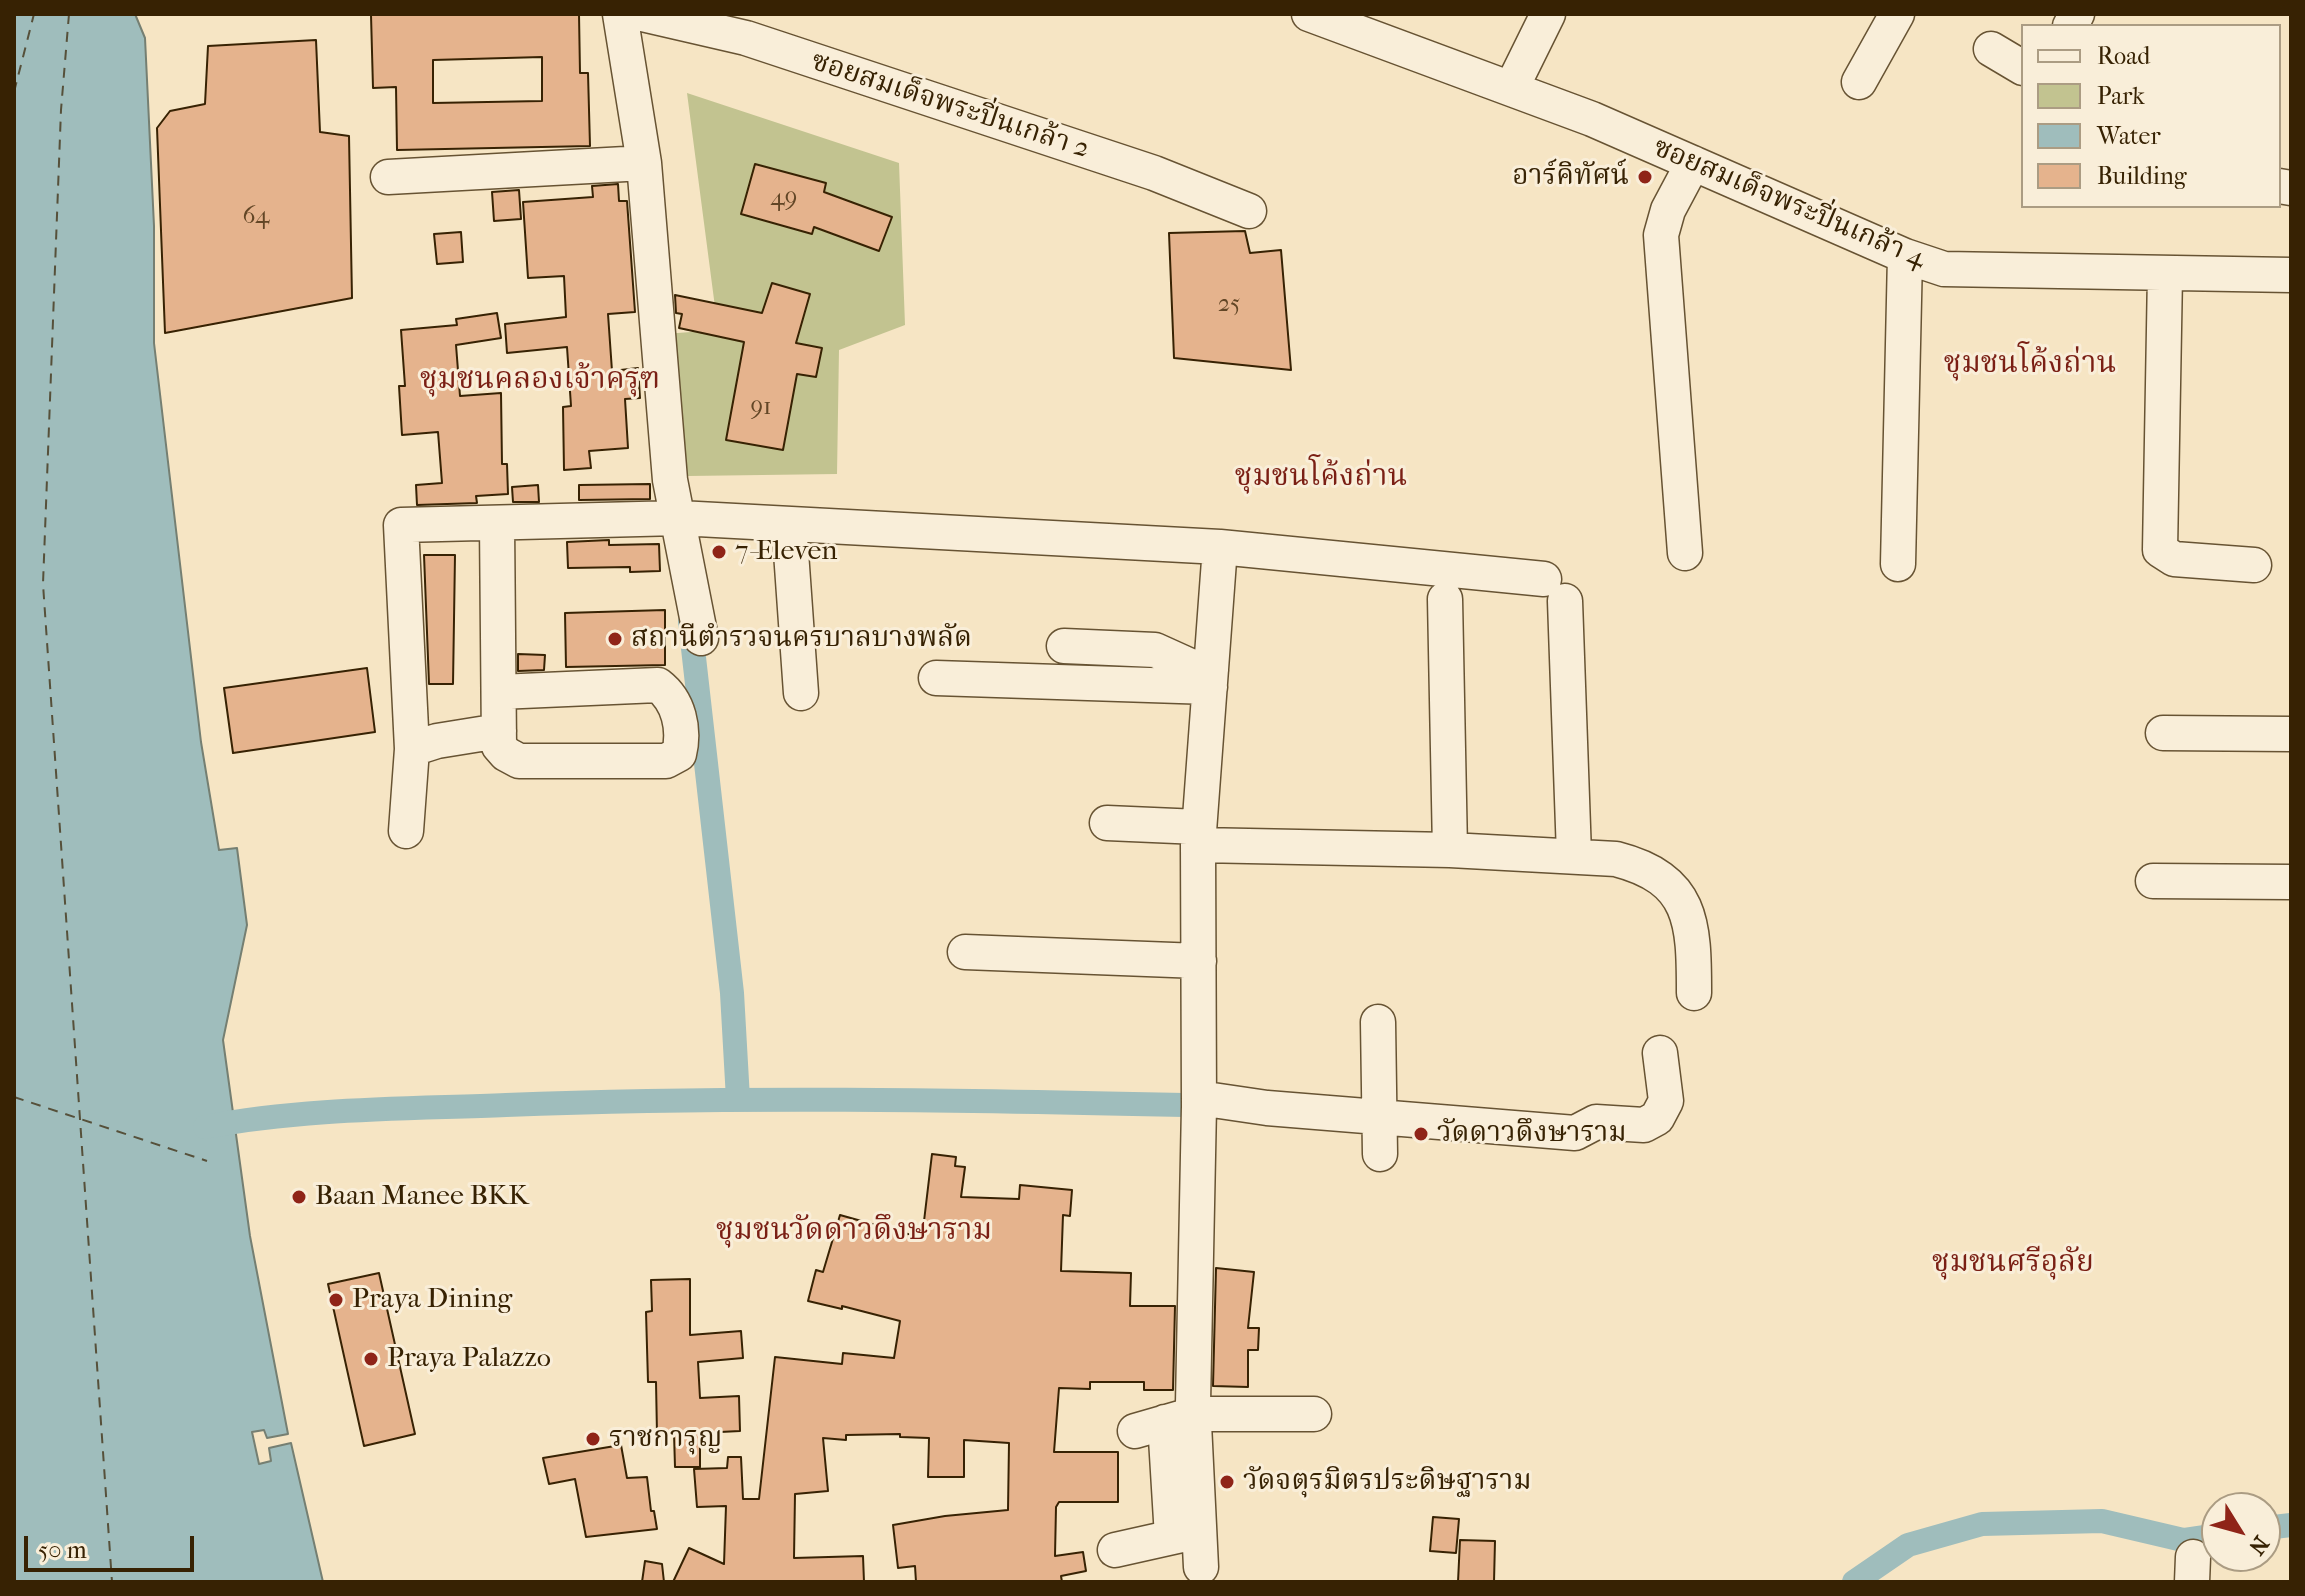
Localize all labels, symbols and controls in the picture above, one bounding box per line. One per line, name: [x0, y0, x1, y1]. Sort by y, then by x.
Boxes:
legend: [2021, 24, 2281, 208]
text: Road: [2097, 42, 2150, 70]
street label: ซอยสมเด็จพระปิ่นเกล้า 2: [807, 45, 1093, 167]
text: Park: [2097, 82, 2145, 110]
text: Water: [2097, 122, 2161, 150]
street label: ซอยสมเด็จพระปิ่นเกล้า 4: [1648, 131, 1930, 277]
place label: อาร์คิทัศน์: [1512, 160, 1629, 194]
text: Building: [2097, 162, 2187, 190]
marker: อาร์คิทัศน์: [1636, 168, 1654, 186]
house number: 49: [771, 185, 797, 213]
house number: 64: [242, 203, 270, 231]
house number: 25: [1218, 291, 1240, 319]
district label: ชุมชนโค้งถ่าน: [1944, 347, 2116, 383]
district label: ชุมชนคลองเจ้าครุฑ: [420, 363, 660, 399]
house number: 91: [750, 394, 772, 422]
district label: ชุมชนโค้งถ่าน: [1235, 460, 1407, 496]
place label: 7-Eleven: [735, 535, 838, 569]
marker: 7-Eleven: [710, 543, 728, 561]
place label: สถานีตำรวจนครบาลบางพลัด: [631, 622, 972, 656]
marker: สถานีตำรวจนครบาลบางพลัด: [606, 630, 624, 648]
place label: วัดดาวดึงษาราม: [1437, 1117, 1627, 1151]
marker: วัดดาวดึงษาราม: [1412, 1125, 1430, 1143]
place label: Baan Manee BKK: [315, 1180, 529, 1214]
marker: Baan Manee BKK: [290, 1188, 308, 1206]
district label: ชุมชนวัดดาวดึงษาราม: [716, 1214, 992, 1250]
district label: ชุมชนศรีอุลัย: [1932, 1246, 2094, 1282]
place label: Praya Dining: [352, 1283, 512, 1317]
marker: Praya Dining: [327, 1291, 345, 1309]
place label: Praya Palazzo: [387, 1342, 551, 1376]
marker: Praya Palazzo: [362, 1350, 380, 1368]
place label: ราชการุญ: [609, 1422, 722, 1456]
marker: ราชการุญ: [584, 1430, 602, 1448]
place label: วัดจตุรมิตรประดิษฐาราม: [1243, 1465, 1532, 1499]
marker: วัดจตุรมิตรประดิษฐาราม: [1218, 1473, 1236, 1491]
north arrow: [2201, 1492, 2281, 1572]
scale bar: [28, 1520, 198, 1570]
text: N: [2243, 1531, 2274, 1560]
text: 50 m: [38, 1536, 87, 1564]

